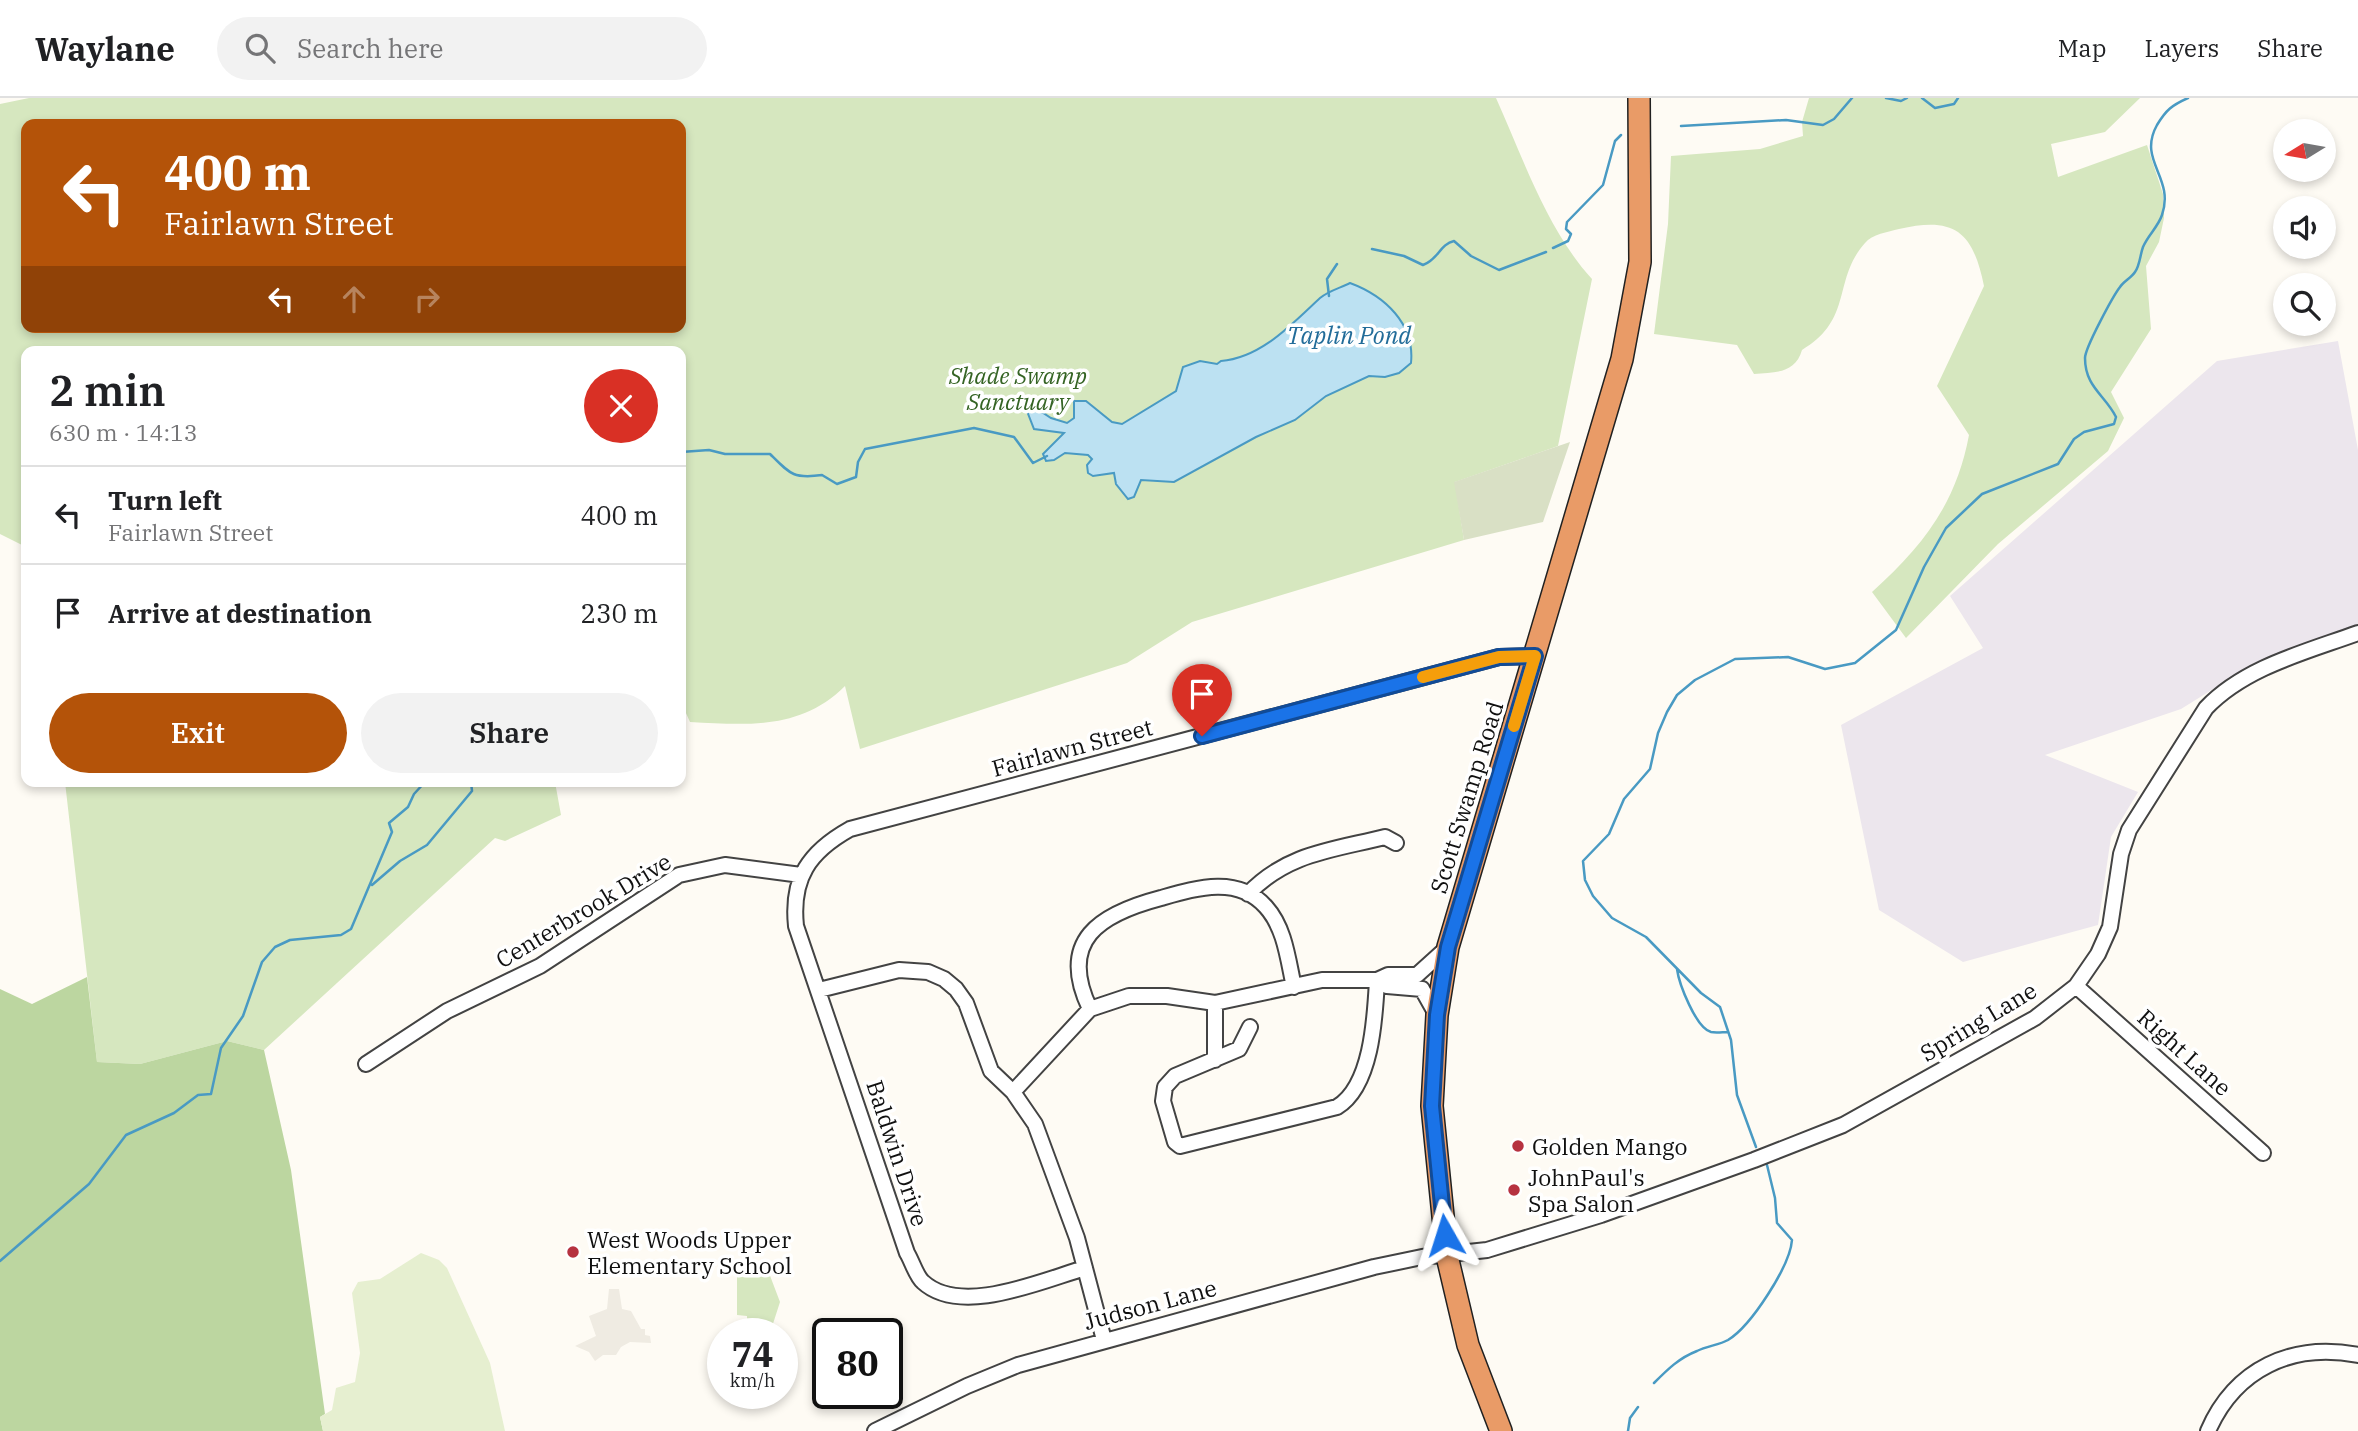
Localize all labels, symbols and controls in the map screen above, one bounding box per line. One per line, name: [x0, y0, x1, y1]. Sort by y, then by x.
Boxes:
search box: [217, 17, 707, 80]
text: Waylane: [35, 27, 175, 70]
icon: search: [241, 29, 279, 67]
text: Search here: [297, 31, 443, 65]
text: Map: [2058, 32, 2106, 64]
text: Layers: [2144, 32, 2219, 64]
text: Share: [2257, 32, 2323, 64]
north arrow: [2273, 119, 2336, 182]
map controls: [2273, 119, 2336, 336]
text: 400 m: [164, 140, 311, 203]
icon: left: [49, 147, 140, 238]
button: sound: [2273, 196, 2336, 259]
text: Fairlawn Street: [164, 202, 394, 244]
button: search: [2273, 273, 2336, 336]
icon: left: [262, 280, 300, 318]
icon: ahead: [335, 280, 373, 318]
icon: right: [408, 280, 446, 318]
water label: Taplin Pond: [1287, 319, 1412, 351]
park label: Shade Swamp Sanctuary: [948, 360, 1087, 416]
text: 2 min: [49, 363, 166, 418]
button: close: [584, 369, 658, 443]
text: 630 m · 14:13: [49, 417, 198, 447]
text: Turn left: [108, 483, 222, 517]
icon: left: [49, 496, 87, 534]
text: 400 m: [580, 498, 658, 532]
text: Fairlawn Street: [108, 517, 273, 547]
icon: arrive: [49, 594, 87, 632]
text: Arrive at destination: [108, 596, 372, 630]
text: 230 m: [580, 596, 658, 630]
pin: [1172, 664, 1232, 736]
icon: arrive: [1183, 675, 1221, 713]
button: Exit: [49, 693, 347, 773]
button: Share: [361, 693, 658, 773]
street label: Scott Swamp Road: [1422, 697, 1510, 897]
street label: Fairlawn Street: [988, 711, 1156, 783]
street label: Centerbrook Drive: [490, 846, 676, 974]
street label: Spring Lane: [1914, 974, 2042, 1068]
street label: Right Lane: [2132, 1002, 2238, 1102]
street label: Baldwin Drive: [860, 1076, 936, 1230]
place label: Golden Mango: [1532, 1131, 1687, 1161]
marker: Golden Mango: [1510, 1138, 1526, 1154]
place label: JohnPaul's Spa Salon: [1528, 1162, 1645, 1218]
marker: JohnPaul's Spa Salon: [1506, 1182, 1522, 1198]
position arrow: [1408, 1198, 1482, 1272]
place label: West Woods Upper Elementary School: [587, 1224, 792, 1280]
marker: West Woods Upper Elementary School: [565, 1244, 581, 1260]
street label: Judson Lane: [1080, 1272, 1220, 1336]
speed limit sign: 80: [812, 1318, 903, 1409]
text: 74: [731, 1331, 774, 1377]
text: km/h: [730, 1369, 775, 1392]

